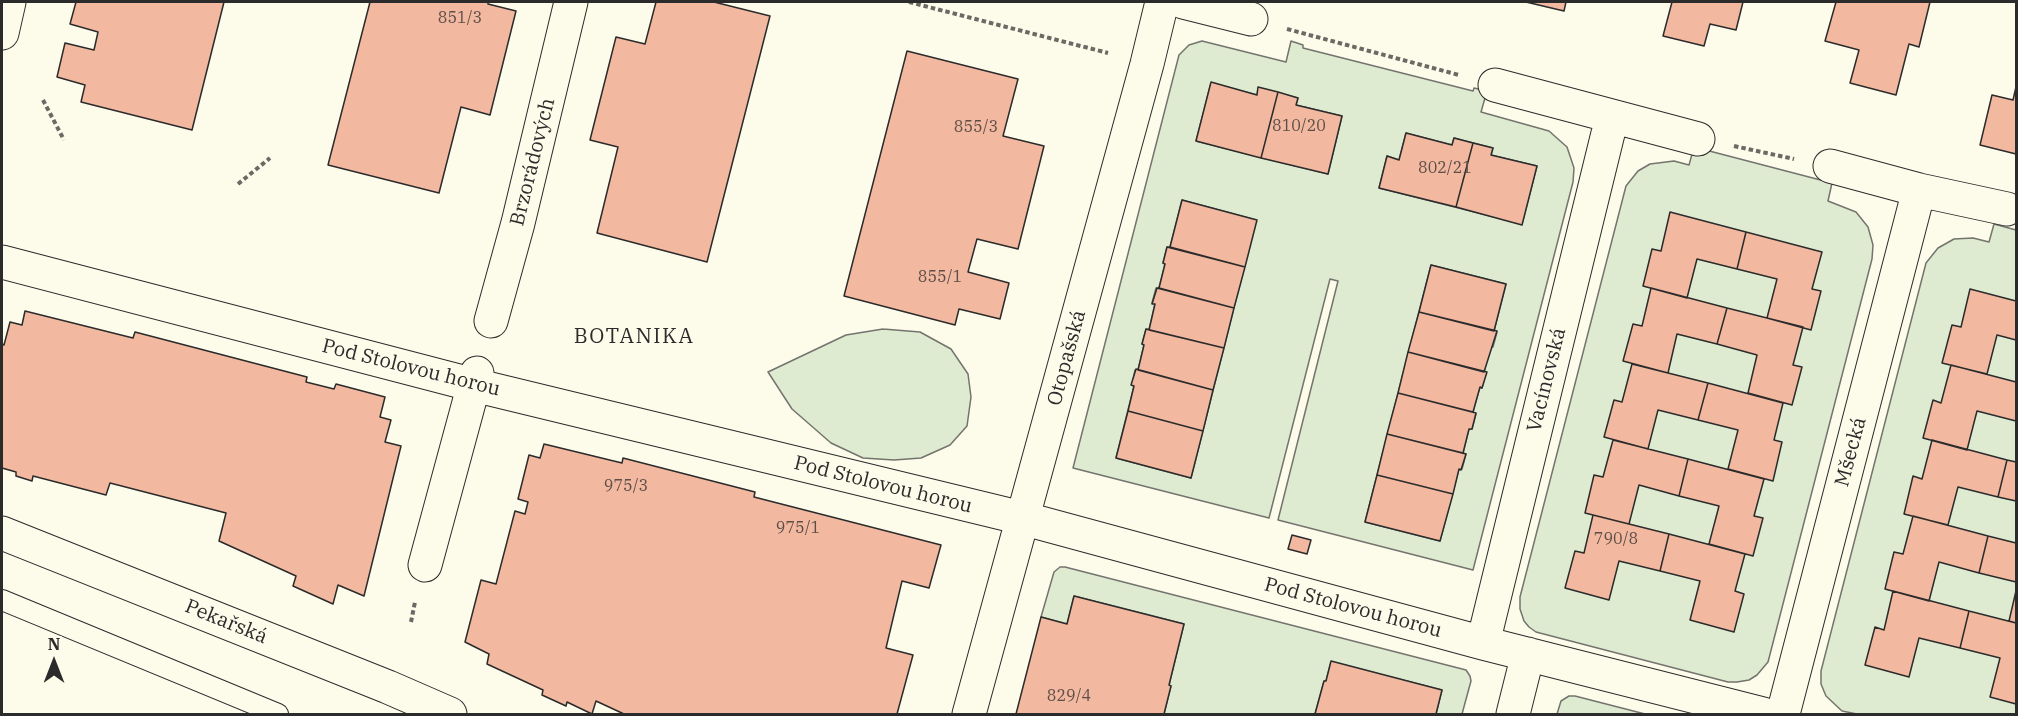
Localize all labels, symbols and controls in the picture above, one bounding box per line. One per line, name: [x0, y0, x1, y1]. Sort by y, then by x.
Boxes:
house number: 851/3: [438, 8, 482, 28]
street label: Brzorádových: [506, 96, 560, 228]
house number: 810/20: [1272, 116, 1326, 136]
house number: 855/3: [954, 117, 998, 137]
house number: 802/21: [1418, 158, 1472, 178]
house number: 855/1: [918, 267, 962, 287]
street label: Otopašská: [1043, 308, 1091, 408]
district label: BOTANIKA: [574, 324, 694, 350]
street label: Vacínovská: [1522, 325, 1572, 435]
street label: Pod Stolovou horou: [319, 334, 503, 402]
street label: Mšecká: [1830, 415, 1872, 489]
street label: Pod Stolovou horou: [791, 451, 975, 519]
house number: 975/3: [604, 476, 648, 496]
house number: 975/1: [776, 518, 820, 538]
house number: 790/8: [1594, 529, 1638, 549]
street label: Pod Stolovou horou: [1262, 573, 1444, 643]
street label: Pekařská: [181, 595, 271, 649]
north arrow: [24, 632, 84, 692]
text: N: [48, 634, 60, 654]
house number: 829/4: [1047, 686, 1091, 706]

